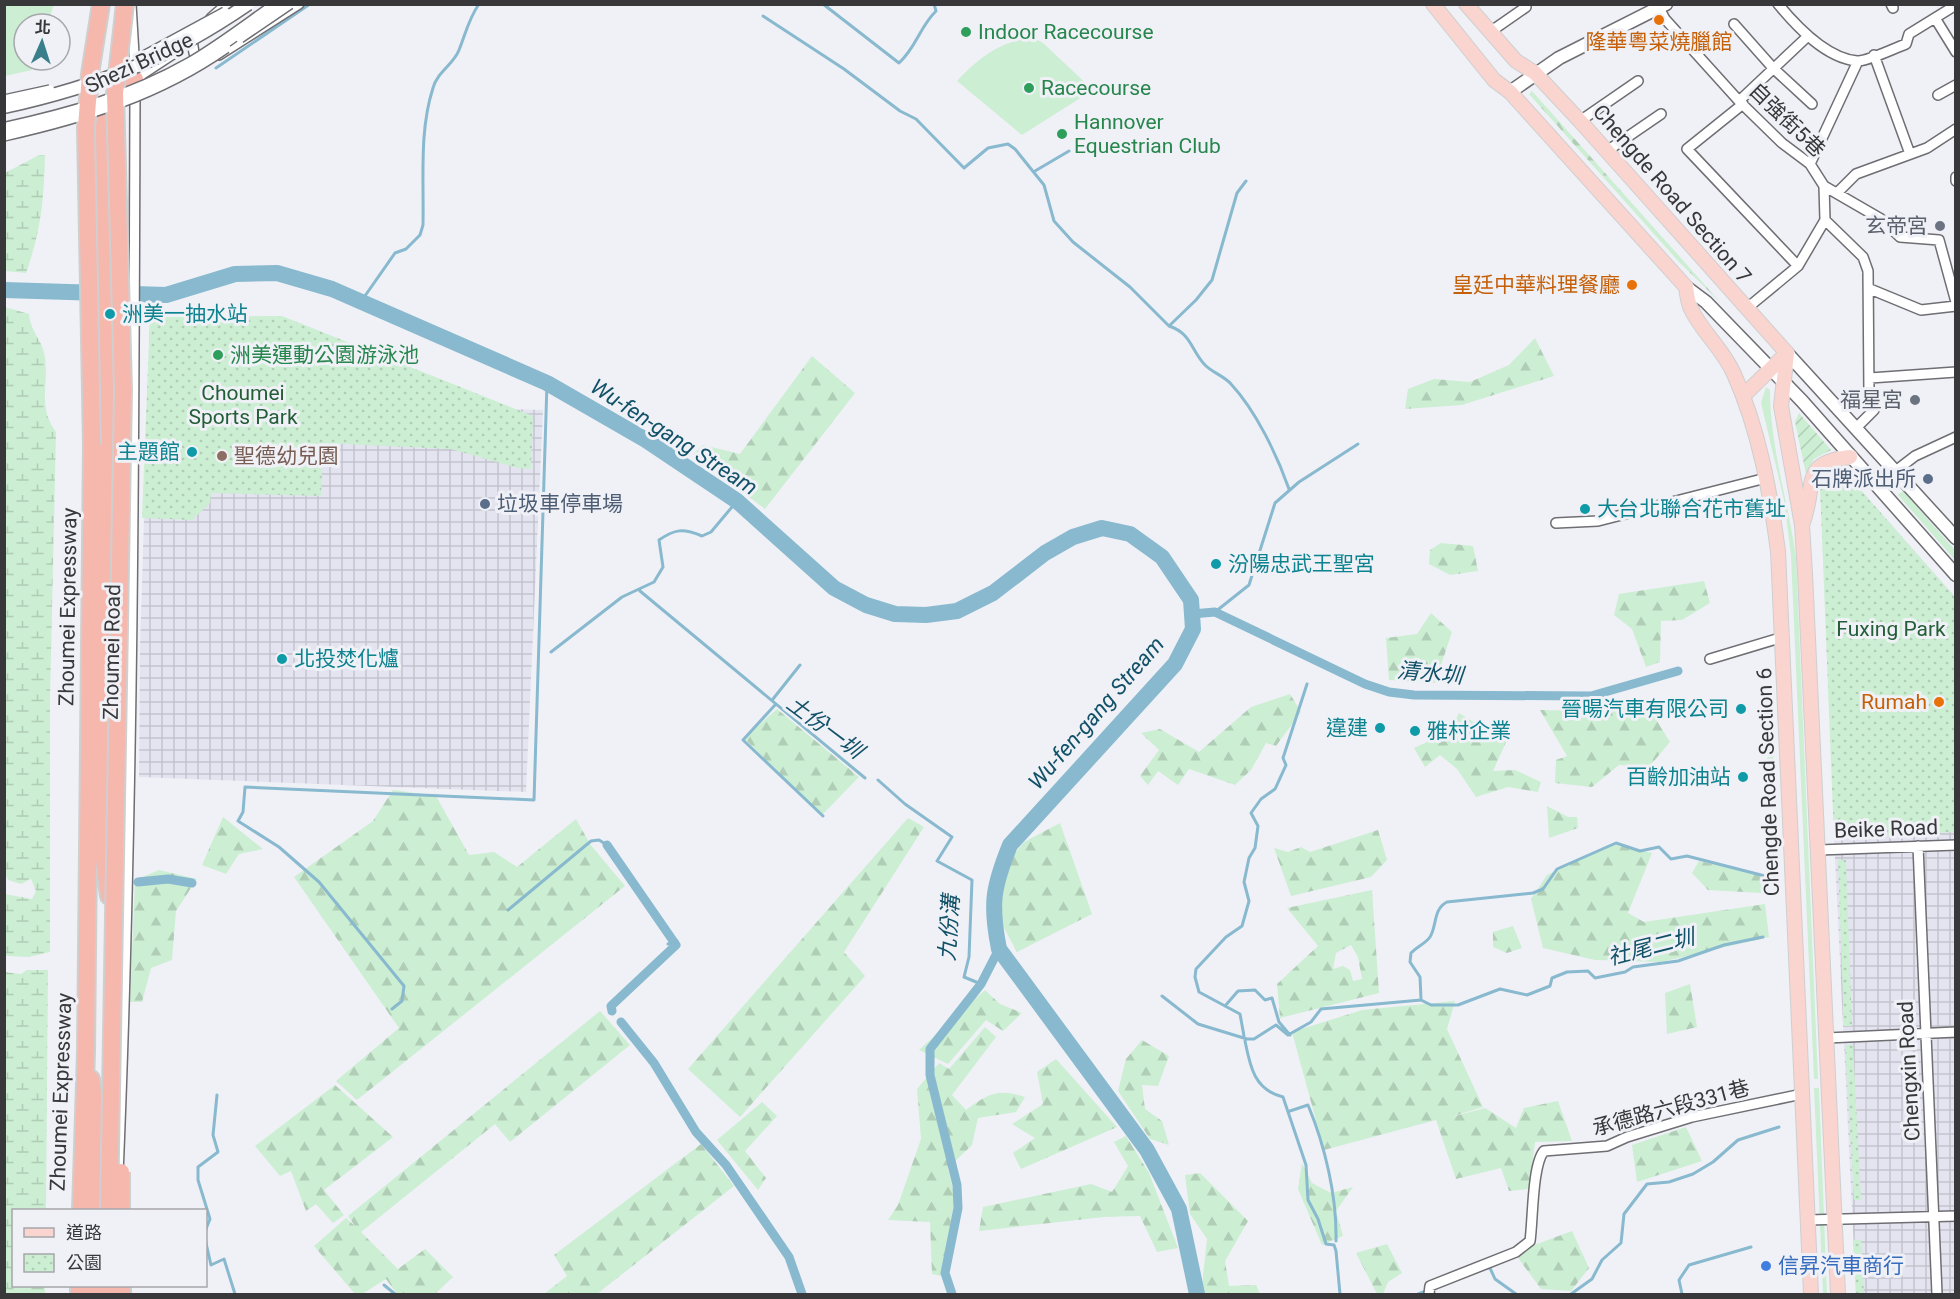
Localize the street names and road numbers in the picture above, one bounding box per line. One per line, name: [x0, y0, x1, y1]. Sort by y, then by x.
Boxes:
street label: Shezi Bridge: [81, 28, 197, 98]
street label: 自強街5巷: [1744, 78, 1830, 162]
street label: Chengde Road Section 7: [1588, 100, 1756, 288]
street label: Zhoumei Expressway: [54, 508, 82, 706]
street label: Zhoumei Road: [99, 584, 125, 720]
street label: Chengde Road Section 6: [1752, 667, 1784, 897]
street label: Beike Road: [1833, 815, 1939, 843]
street label: Zhoumei Expressway: [46, 992, 76, 1192]
street label: Chengxin Road: [1893, 1000, 1925, 1142]
street label: 承德路六段331巷: [1590, 1076, 1752, 1140]

